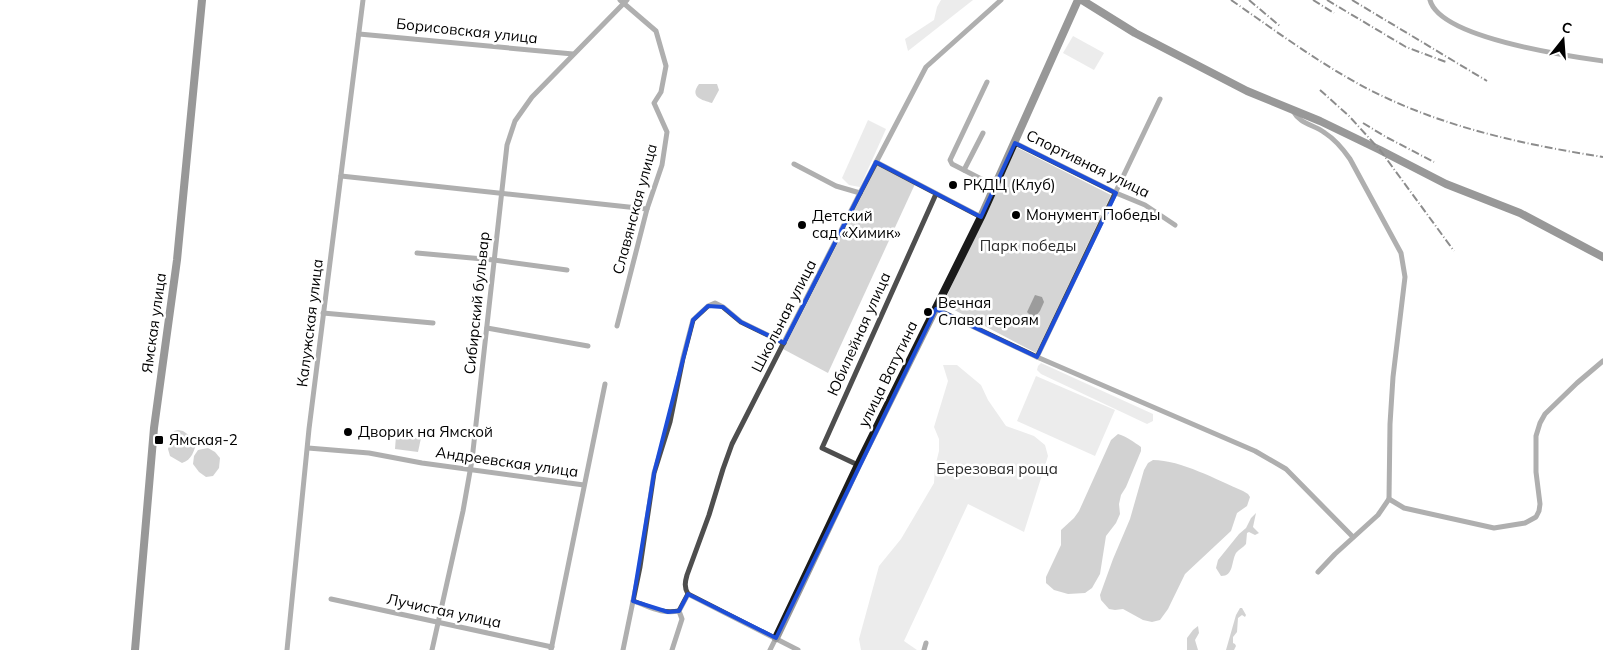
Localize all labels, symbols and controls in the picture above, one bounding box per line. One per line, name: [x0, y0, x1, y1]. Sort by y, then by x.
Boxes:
street label: Борисовская улица: [395, 14, 539, 47]
north arrow: [1538, 15, 1588, 65]
text: С: [1560, 18, 1574, 38]
street label: Спортивная улица: [1023, 125, 1153, 202]
street label: Славянская улица: [608, 141, 661, 276]
place label: РКДЦ (Клуб): [963, 175, 1056, 194]
marker: РКДЦ (Клуб): [947, 179, 959, 191]
place label: Монумент Победы: [1026, 205, 1160, 224]
place label: Детский сад «Химик»: [812, 206, 901, 242]
marker: Монумент Победы: [1010, 209, 1022, 221]
marker: Детский сад «Химик»: [796, 219, 808, 231]
street label: Сибирский бульвар: [460, 231, 493, 375]
park label: Парк победы: [980, 236, 1076, 255]
street label: Школьная улица: [747, 256, 820, 375]
street label: Калужская улица: [292, 258, 327, 388]
street label: Юбилейная улица: [823, 269, 894, 399]
street label: Ямская улица: [137, 272, 170, 374]
place label: Вечная Слава героям: [938, 293, 1039, 329]
marker: Вечная Слава героям: [922, 306, 934, 318]
street label: улица Ватутина: [854, 318, 921, 430]
place label: Дворик на Ямской: [358, 422, 493, 441]
marker: Дворик на Ямской: [342, 426, 354, 438]
place label: Ямская-2: [169, 430, 238, 449]
marker: Ямская-2: [153, 434, 165, 446]
street label: Андреевская улица: [434, 442, 580, 481]
park label: Березовая роща: [936, 459, 1058, 478]
street label: Лучистая улица: [385, 589, 503, 632]

